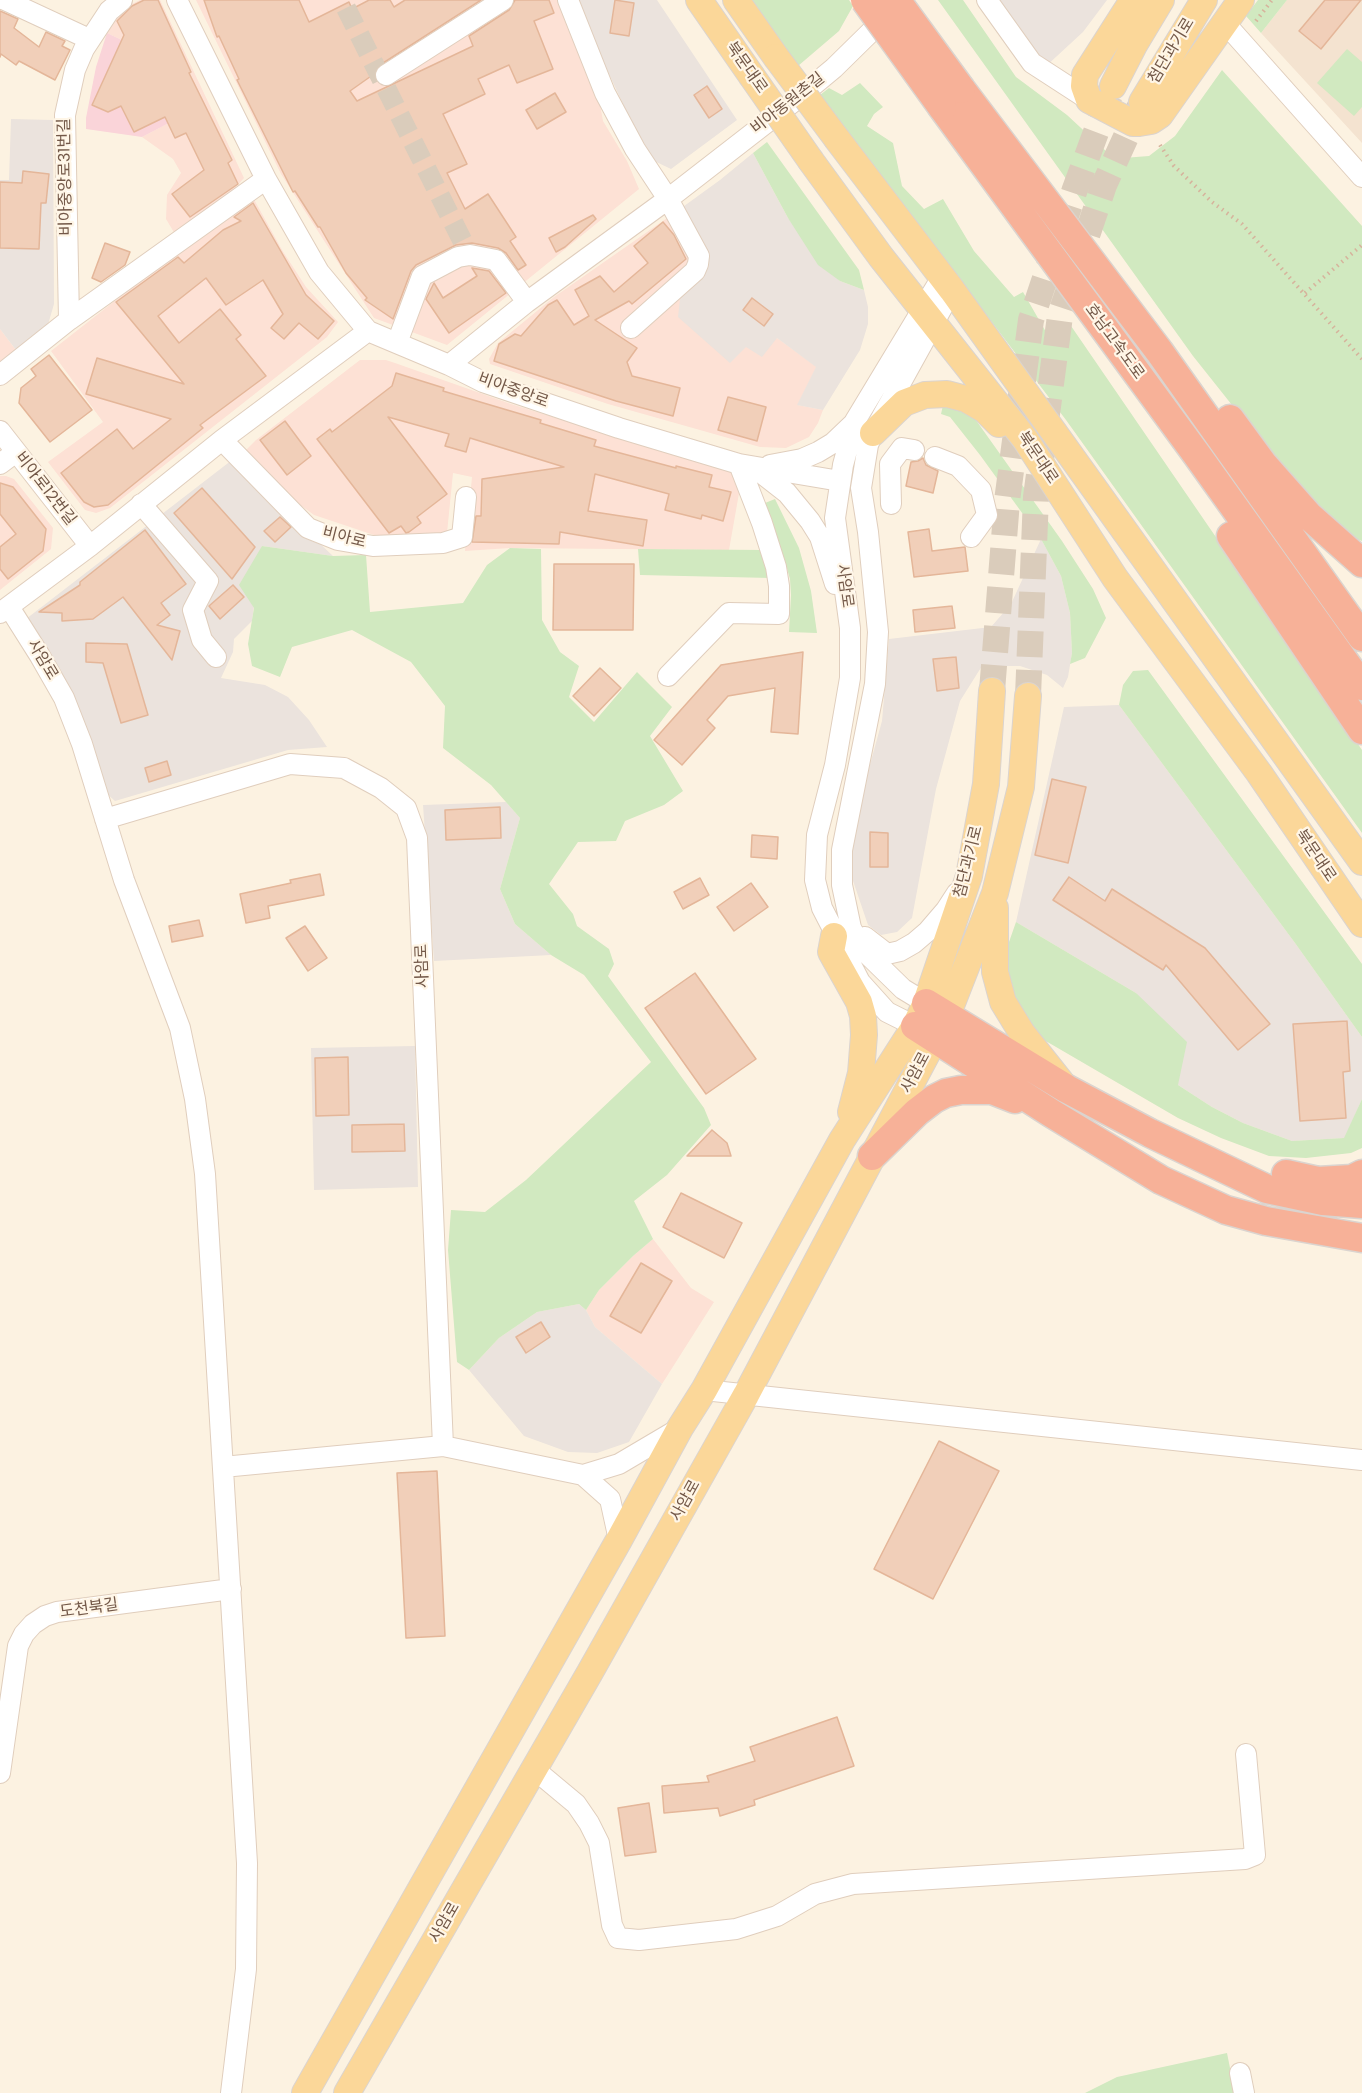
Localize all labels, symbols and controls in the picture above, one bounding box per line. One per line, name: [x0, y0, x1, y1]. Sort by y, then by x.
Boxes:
street label: 첨단과기로: [1145, 15, 1199, 87]
street label: 북문대로: [721, 38, 771, 98]
street label: 비아동원촌길: [747, 69, 829, 139]
street label: 비아중앙로31번길: [55, 118, 77, 236]
street label: 호남고속도로: [1080, 301, 1148, 383]
street label: 비아중앙로: [475, 369, 551, 413]
street label: 북문대로: [1013, 428, 1061, 488]
street label: 비아로12번길: [10, 448, 80, 530]
street label: 비아로: [320, 523, 368, 553]
street label: 사암로: [831, 563, 857, 609]
street label: 사암로: [22, 636, 62, 684]
street label: 첨단과기로: [951, 824, 987, 900]
street label: 북문대로: [1291, 826, 1339, 886]
street label: 사암로: [413, 944, 433, 988]
street label: 사암로: [897, 1049, 935, 1097]
street label: 사암로: [667, 1477, 705, 1525]
street label: 도천북길: [59, 1595, 119, 1623]
street label: 사암로: [426, 1899, 464, 1947]

